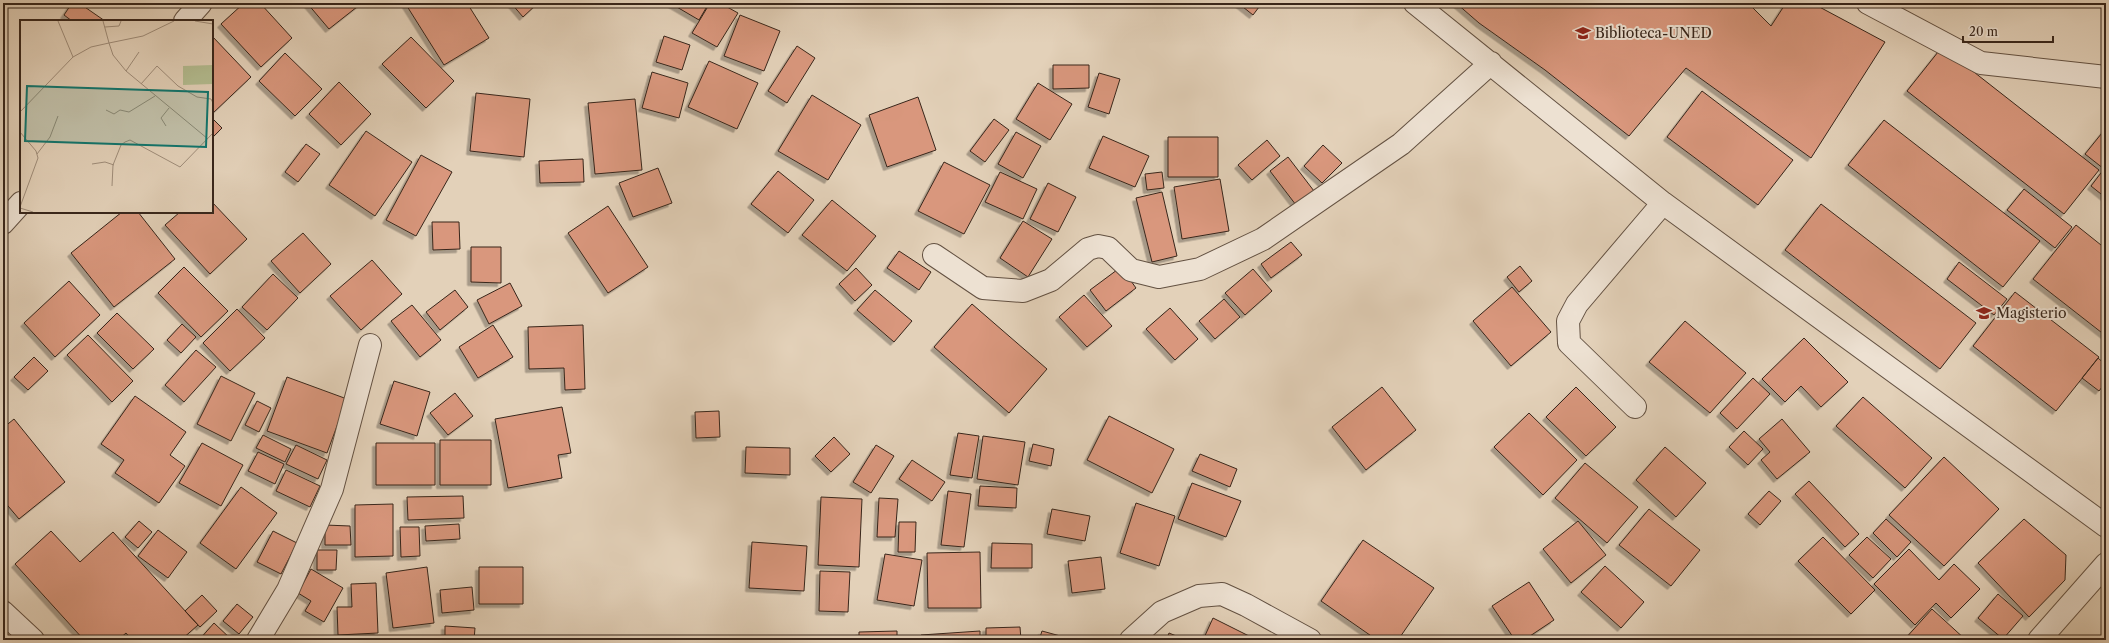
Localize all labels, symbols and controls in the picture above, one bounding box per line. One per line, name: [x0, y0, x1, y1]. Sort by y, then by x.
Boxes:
scale bar: [1963, 18, 2053, 44]
inset map: [20, 20, 213, 213]
school or university icon: Biblioteca-UNED: [1574, 24, 1592, 42]
place label: Biblioteca-UNED: [1595, 24, 1712, 42]
text: 20 m: [1969, 24, 1998, 39]
school or university icon: Magisterio: [1975, 304, 1993, 322]
place label: Magisterio: [1996, 304, 2067, 322]

